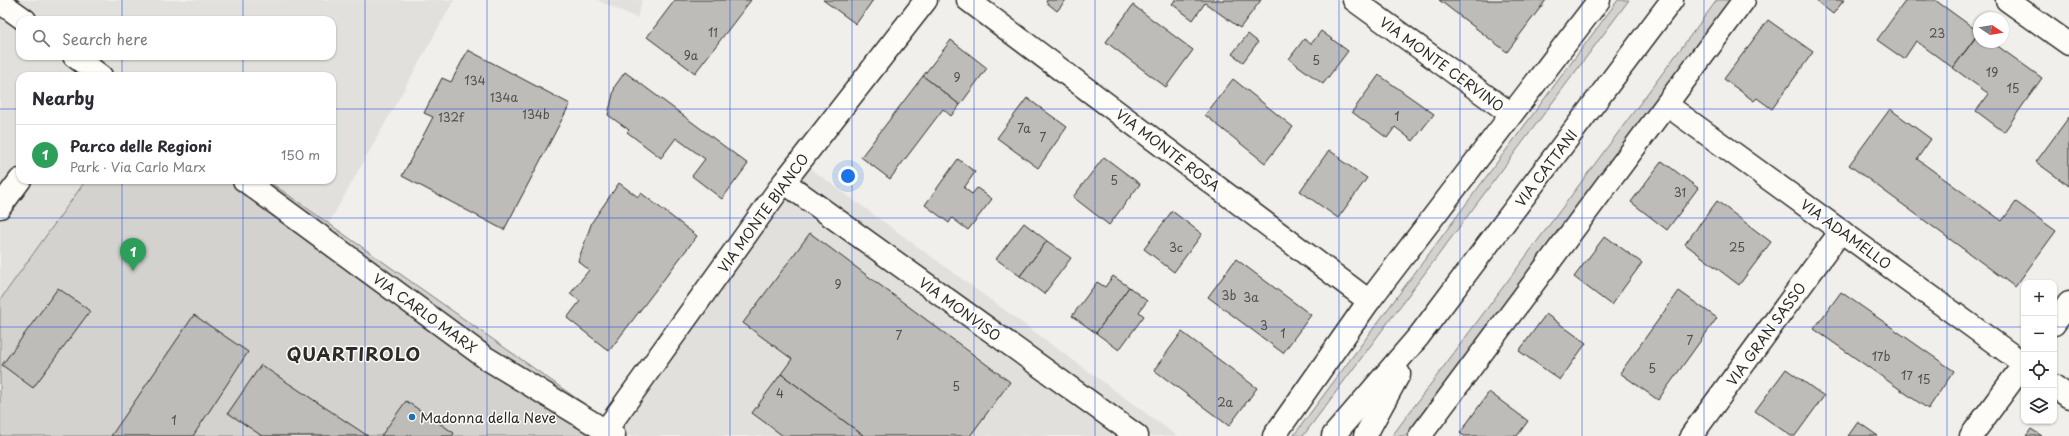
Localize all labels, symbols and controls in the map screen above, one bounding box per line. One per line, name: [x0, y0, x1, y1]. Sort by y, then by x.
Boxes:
street label: VIA MONTE CERVINO: [1375, 12, 1509, 116]
north arrow: [1973, 12, 2009, 48]
search box: [16, 16, 336, 60]
house number: 11: [708, 23, 718, 41]
house number: 23: [1929, 24, 1945, 42]
icon: search: [30, 27, 52, 49]
text: Search here: [62, 27, 148, 50]
house number: 9a: [684, 46, 699, 64]
house number: 5: [1312, 51, 1320, 69]
house number: 19: [1986, 63, 1998, 81]
house number: 9: [953, 68, 961, 86]
house number: 134: [464, 71, 486, 89]
house number: 15: [2006, 79, 2020, 97]
text: Nearby: [32, 85, 94, 111]
house number: 134a: [490, 88, 518, 106]
street label: VIA MONTE ROSA: [1112, 104, 1224, 196]
house number: 134b: [522, 105, 550, 123]
house number: 1: [1394, 107, 1400, 125]
house number: 132f: [438, 108, 465, 126]
house number: 7a: [1017, 119, 1031, 137]
street label: VIA CATTANI: [1510, 125, 1582, 211]
house number: 7: [1040, 128, 1047, 146]
text: Parco delle Regioni: [70, 134, 212, 157]
text: 1: [42, 145, 48, 164]
text: 150 m: [281, 145, 320, 164]
street label: VIA MONTE BIANCO: [713, 149, 813, 277]
text: Park · Via Carlo Marx: [70, 157, 206, 176]
your location: [838, 166, 858, 186]
house number: 5: [1110, 171, 1118, 189]
house number: 31: [1674, 183, 1686, 201]
street label: VIA ADAMELLO: [1796, 194, 1896, 274]
pin: 1: [120, 238, 146, 271]
house number: 3c: [1169, 238, 1183, 256]
house number: 25: [1729, 238, 1745, 256]
street label: VIA CARLO MARX: [369, 268, 481, 358]
street label: VIA MONVISO: [915, 272, 1005, 346]
house number: 9: [834, 275, 842, 293]
street label: VIA GRAN SASSO: [1721, 278, 1811, 390]
map controls: [2021, 280, 2057, 424]
button: +: [2021, 280, 2057, 316]
house number: 3b: [1222, 286, 1236, 304]
house number: 3a: [1243, 288, 1259, 306]
house number: 3: [1260, 316, 1268, 334]
button: −: [2021, 316, 2057, 352]
house number: 1: [1280, 324, 1286, 342]
house number: 7: [896, 326, 903, 344]
house number: 7: [1687, 331, 1694, 349]
district label: QUARTIROLO: [287, 340, 421, 367]
house number: 17b: [1872, 347, 1890, 365]
button: locate: [2021, 352, 2057, 388]
house number: 5: [1648, 359, 1656, 377]
house number: 17: [1901, 366, 1913, 384]
house number: 15: [1917, 370, 1931, 388]
house number: 5: [952, 377, 960, 395]
house number: 4: [776, 384, 784, 402]
button: layers: [2021, 388, 2057, 424]
house number: 2a: [1217, 393, 1233, 411]
place label: Madonna della Neve: [420, 407, 556, 428]
house number: 1: [171, 411, 177, 429]
marker: Madonna della Neve: [407, 412, 417, 422]

